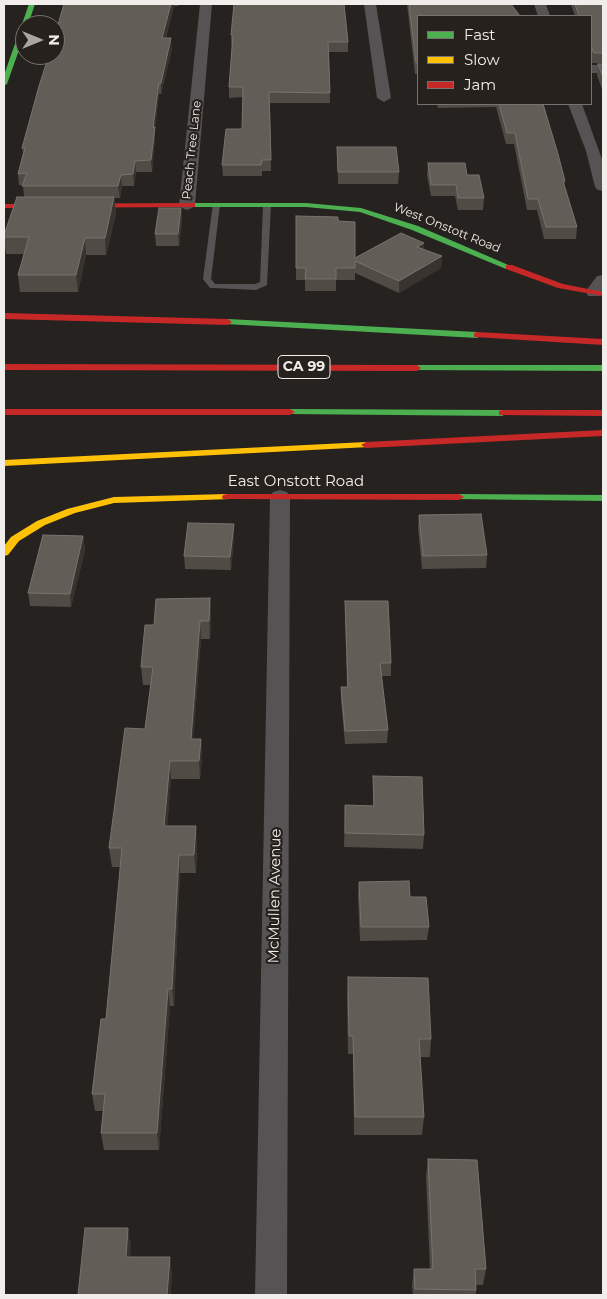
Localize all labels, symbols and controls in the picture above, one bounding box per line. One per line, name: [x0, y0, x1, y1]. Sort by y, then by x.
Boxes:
north arrow: [15, 15, 65, 65]
legend: [417, 15, 592, 105]
text: Fast: [464, 25, 495, 44]
text: N: [45, 34, 63, 46]
text: Slow: [464, 50, 500, 69]
text: Jam: [464, 75, 496, 94]
street label: Peach Tree Lane: [180, 100, 204, 200]
street label: West Onstott Road: [391, 200, 503, 256]
road number: CA 99: [278, 356, 330, 378]
street label: East Onstott Road: [228, 473, 364, 491]
street label: McMullen Avenue: [265, 828, 285, 964]

